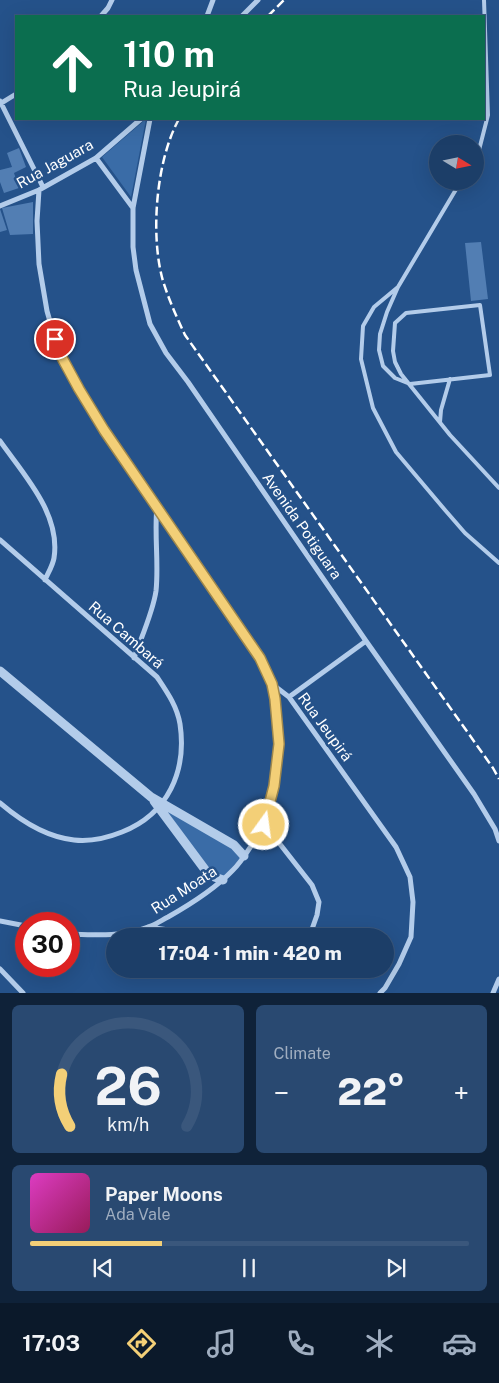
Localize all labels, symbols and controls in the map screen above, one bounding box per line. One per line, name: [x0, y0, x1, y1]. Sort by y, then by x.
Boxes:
text: 110 m: [123, 34, 215, 75]
icon: ahead: [40, 35, 105, 100]
text: Rua Jeupirá: [123, 76, 241, 102]
north arrow: [429, 135, 484, 190]
map controls: [429, 135, 484, 190]
street label: Rua Jaguara: [14, 136, 96, 192]
pin: [34, 318, 76, 360]
icon: arrive: [41, 325, 69, 353]
street label: Avenida Potiguara: [259, 469, 346, 582]
street label: Rua Cambará: [86, 598, 167, 672]
street label: Rua Jeupirá: [295, 689, 356, 764]
position arrow: [237, 798, 289, 850]
street label: Rua Moata: [148, 862, 220, 917]
speed limit sign: 30: [15, 912, 80, 977]
text: 17:04 · 1 min · 420 m: [158, 942, 342, 964]
text: Climate: [274, 1044, 331, 1063]
text: 26: [94, 1056, 161, 1117]
text: 22°: [337, 1069, 405, 1114]
text: −: [274, 1076, 289, 1109]
text: +: [453, 1076, 469, 1109]
text: km/h: [107, 1114, 149, 1135]
text: Paper Moons: [105, 1183, 223, 1205]
text: Ada Vale: [105, 1205, 170, 1224]
icon: previous: [89, 1254, 117, 1282]
icon: pause: [235, 1254, 263, 1282]
icon: next: [382, 1254, 410, 1282]
icon: directions: [124, 1326, 159, 1361]
icon: music: [204, 1326, 239, 1361]
icon: phone: [283, 1326, 318, 1361]
icon: climate: [362, 1326, 397, 1361]
icon: car: [442, 1326, 477, 1361]
text: 17:03: [22, 1330, 80, 1356]

